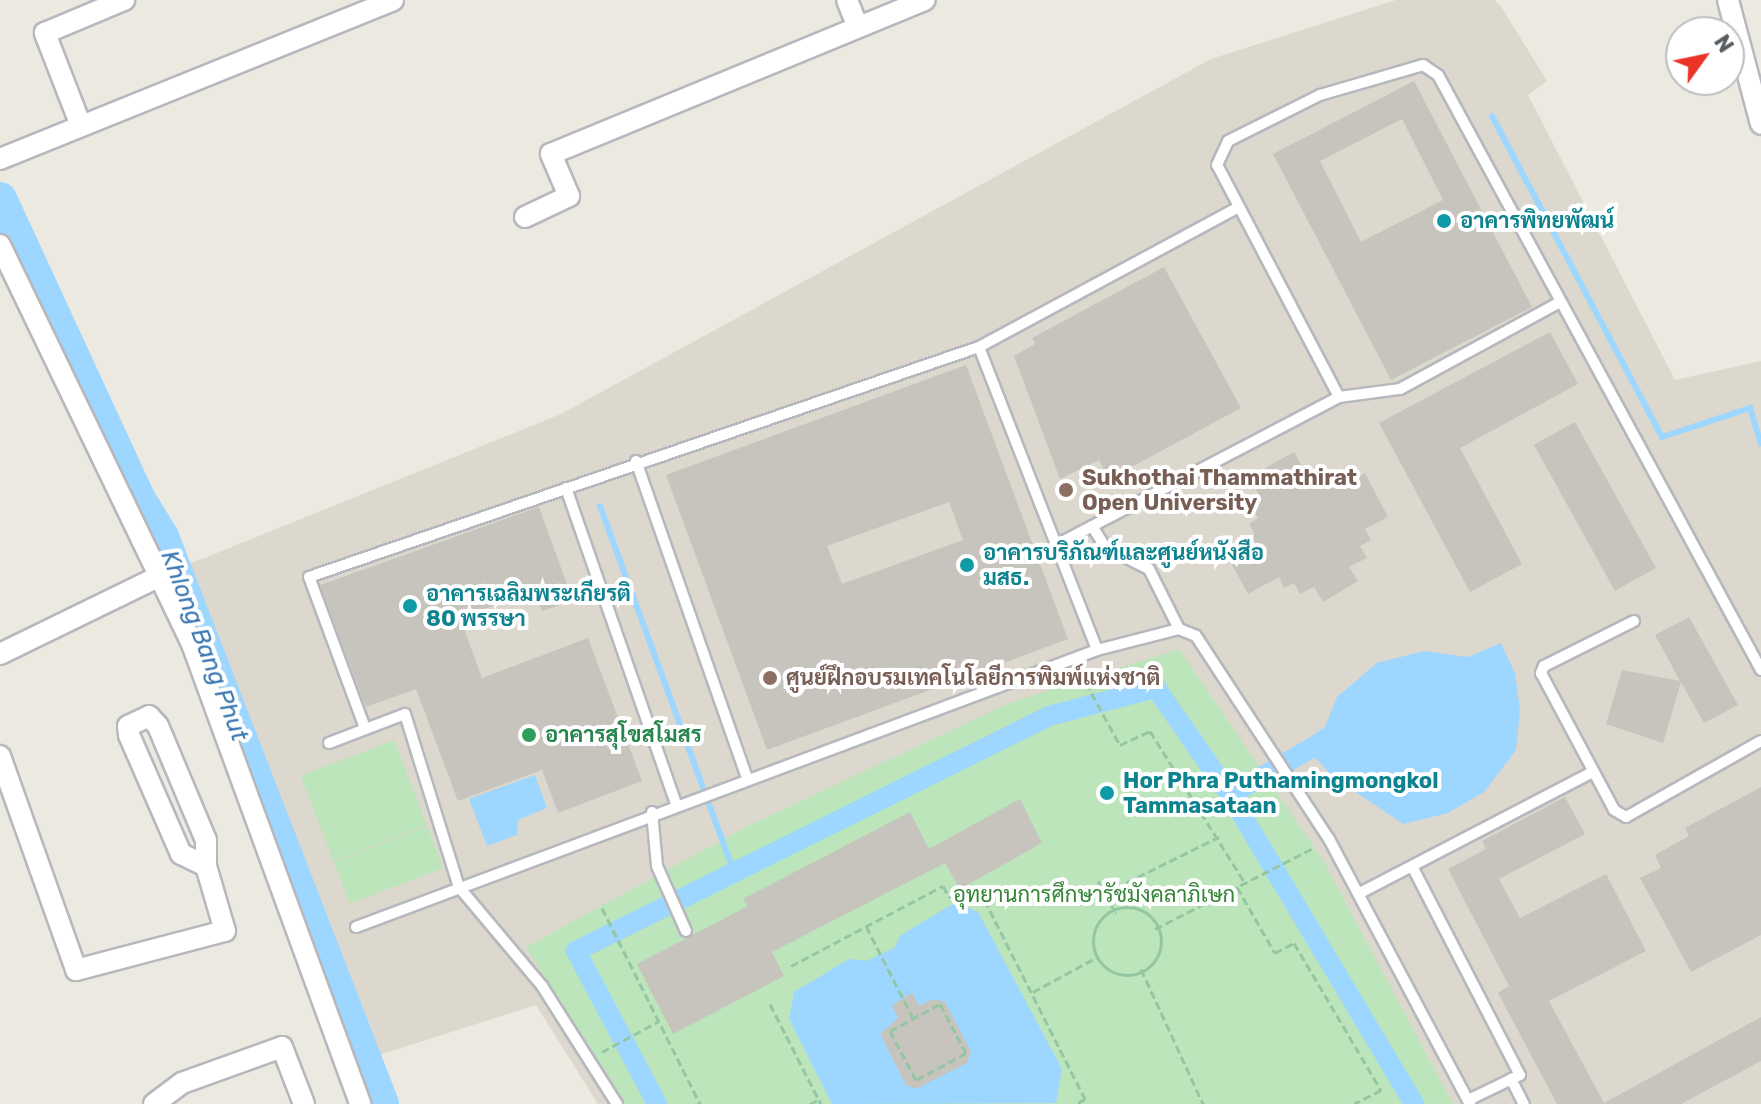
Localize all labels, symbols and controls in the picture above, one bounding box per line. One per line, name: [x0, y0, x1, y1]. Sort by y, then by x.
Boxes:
north arrow: [1665, 16, 1745, 96]
text: N: [1708, 30, 1739, 58]
place label: อาคารพิทยพัฒน์: [1460, 208, 1614, 234]
marker: อาคารพิทยพัฒน์: [1435, 212, 1453, 230]
place label: Sukhothai Thammathirat Open University: [1082, 464, 1358, 516]
marker: Sukhothai Thammathirat Open University: [1057, 481, 1075, 499]
place label: อาคารบริภัณฑ์และศูนย์หนังสือ มสธ.: [983, 539, 1264, 590]
water label: Khlong Bang Phut: [154, 547, 254, 745]
marker: อาคารบริภัณฑ์และศูนย์หนังสือ มสธ.: [958, 556, 976, 574]
place label: อาคารเฉลิมพระเกียรติ 80 พรรษา: [426, 580, 631, 632]
marker: อาคารเฉลิมพระเกียรติ 80 พรรษา: [401, 597, 419, 615]
place label: ศูนย์ฝึกอบรมเทคโนโลยีการพิมพ์แห่งชาติ: [786, 665, 1160, 691]
marker: ศูนย์ฝึกอบรมเทคโนโลยีการพิมพ์แห่งชาติ: [761, 669, 779, 687]
place label: อาคารสุโขสโมสร: [545, 722, 702, 748]
marker: อาคารสุโขสโมสร: [520, 726, 538, 744]
place label: Hor Phra Puthamingmongkol Tammasataan: [1123, 767, 1439, 818]
marker: Hor Phra Puthamingmongkol Tammasataan: [1098, 784, 1116, 802]
park label: อุทยานการศึกษารัชมังคลาภิเษก: [953, 882, 1235, 908]

